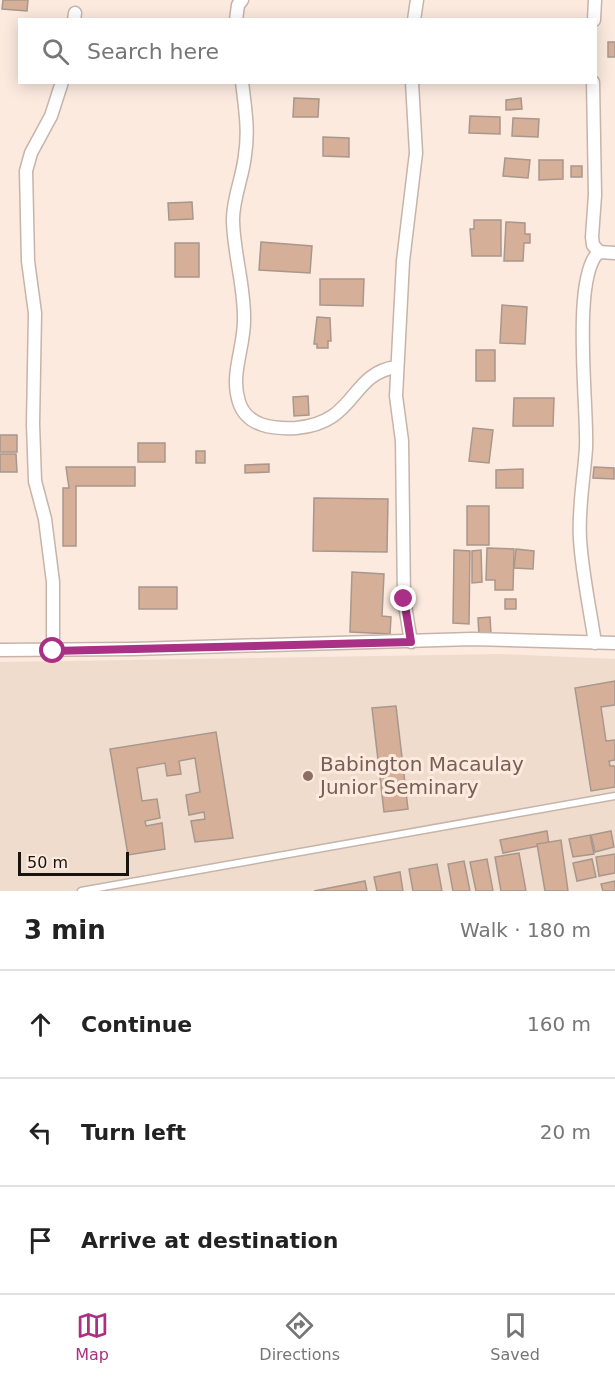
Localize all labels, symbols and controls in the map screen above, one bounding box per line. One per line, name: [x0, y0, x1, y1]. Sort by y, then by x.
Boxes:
search box: [18, 18, 597, 84]
icon: search: [39, 35, 72, 68]
text: Search here: [87, 39, 219, 64]
route end: [390, 585, 416, 611]
route start: [39, 637, 65, 663]
place label: Babington Macaulay Junior Seminary: [318, 752, 524, 799]
marker: Babington Macaulay Junior Seminary: [301, 769, 315, 783]
scale bar: [18, 849, 129, 876]
text: 50 m: [27, 853, 68, 872]
text: 3 min: [24, 915, 106, 945]
text: Walk · 180 m: [460, 918, 591, 942]
icon: ahead: [24, 1008, 57, 1041]
text: Continue: [81, 1012, 192, 1037]
text: 160 m: [527, 1012, 591, 1036]
icon: left: [24, 1116, 57, 1149]
text: Turn left: [81, 1120, 186, 1145]
text: 20 m: [540, 1120, 591, 1144]
icon: arrive: [24, 1224, 57, 1257]
text: Arrive at destination: [81, 1228, 338, 1253]
tab: Map: [75, 1309, 109, 1364]
tab: Directions: [259, 1309, 340, 1364]
tab: Saved: [490, 1309, 540, 1364]

